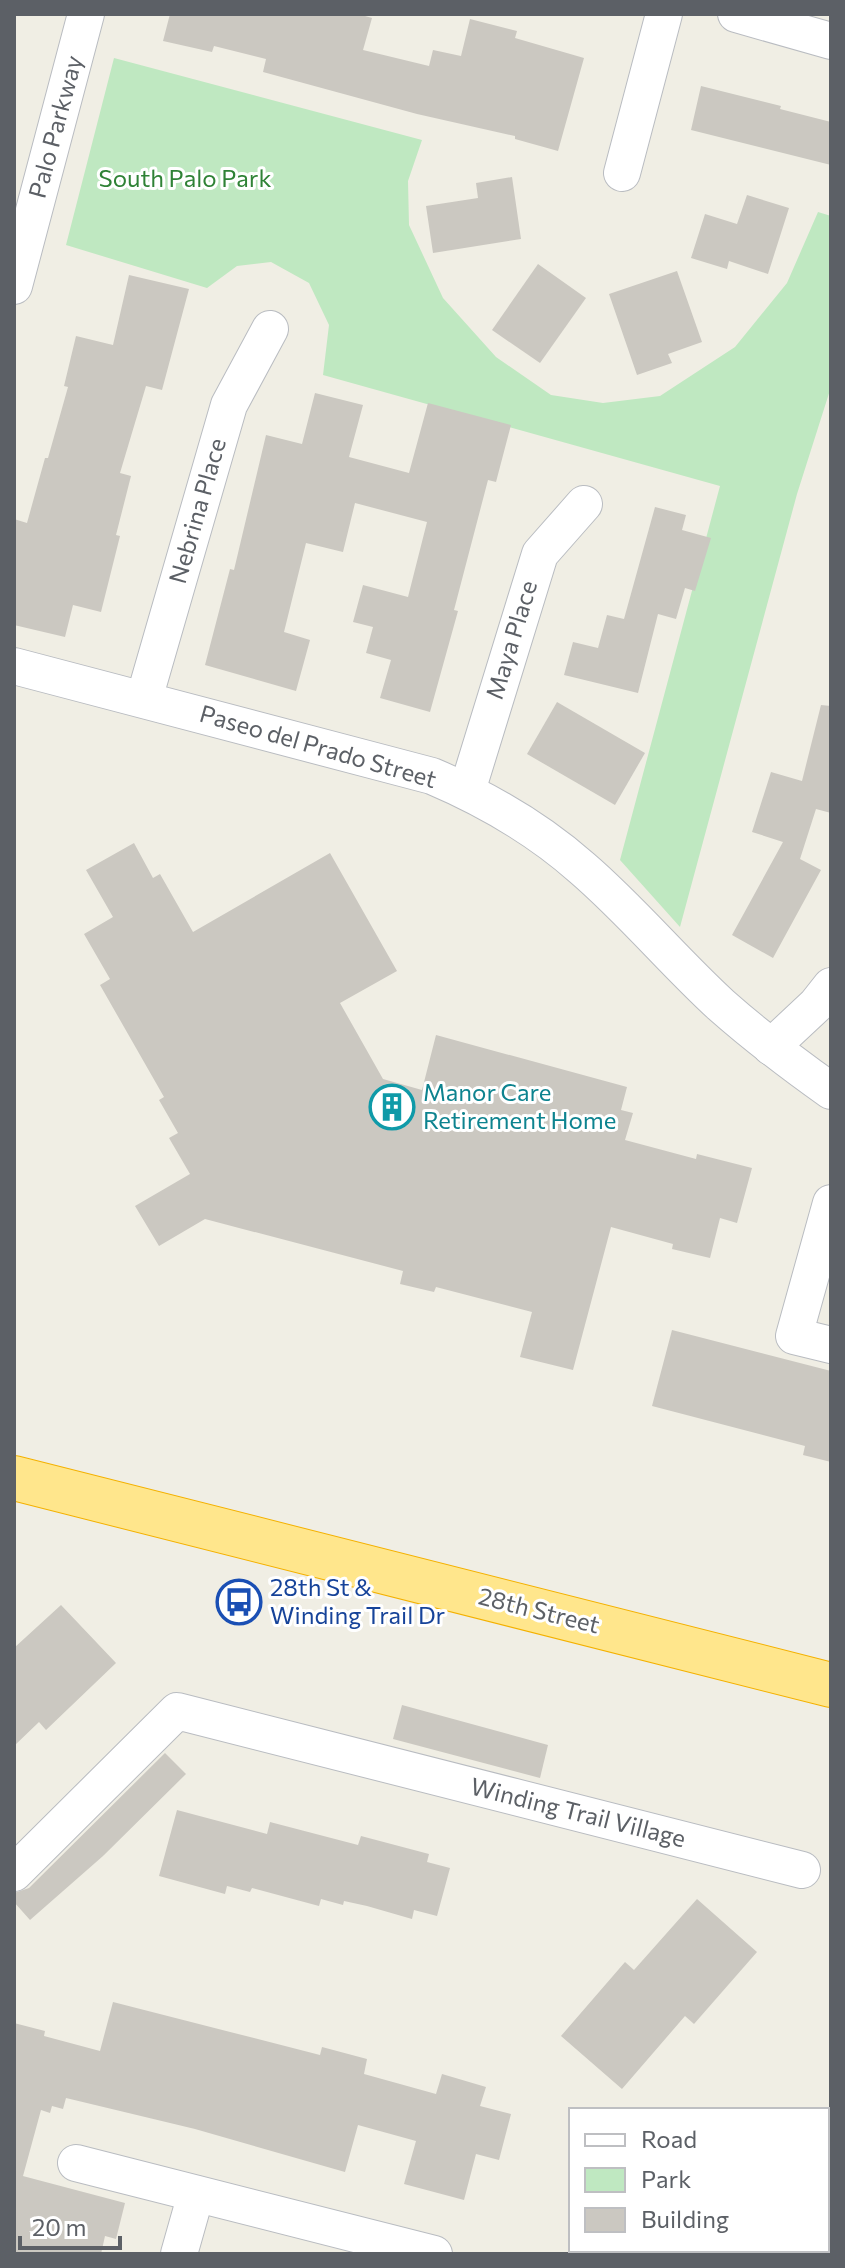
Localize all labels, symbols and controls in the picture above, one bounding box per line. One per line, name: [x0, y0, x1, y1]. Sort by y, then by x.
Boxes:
street label: Palo Parkway: [22, 52, 88, 201]
park label: South Palo Park: [99, 163, 271, 192]
street label: Nebrina Place: [162, 435, 231, 587]
street label: Maya Place: [479, 577, 542, 702]
street label: Paseo del Prado Street: [197, 698, 440, 793]
place label: Manor Care Retirement Home: [423, 1077, 616, 1134]
building icon: Manor Care Retirement Home: [368, 1083, 416, 1131]
place label: 28th St & Winding Trail Dr: [270, 1572, 446, 1629]
bus stop icon: 28th St & Winding Trail Dr: [215, 1578, 263, 1626]
street label: 28th Street: [476, 1580, 603, 1639]
street label: Winding Trail Village: [468, 1771, 689, 1852]
legend: [569, 2108, 829, 2252]
text: Road: [641, 2124, 697, 2153]
text: Park: [641, 2164, 691, 2193]
scale bar: [20, 2200, 120, 2250]
text: Building: [641, 2204, 729, 2233]
text: 20 m: [32, 2212, 86, 2241]

